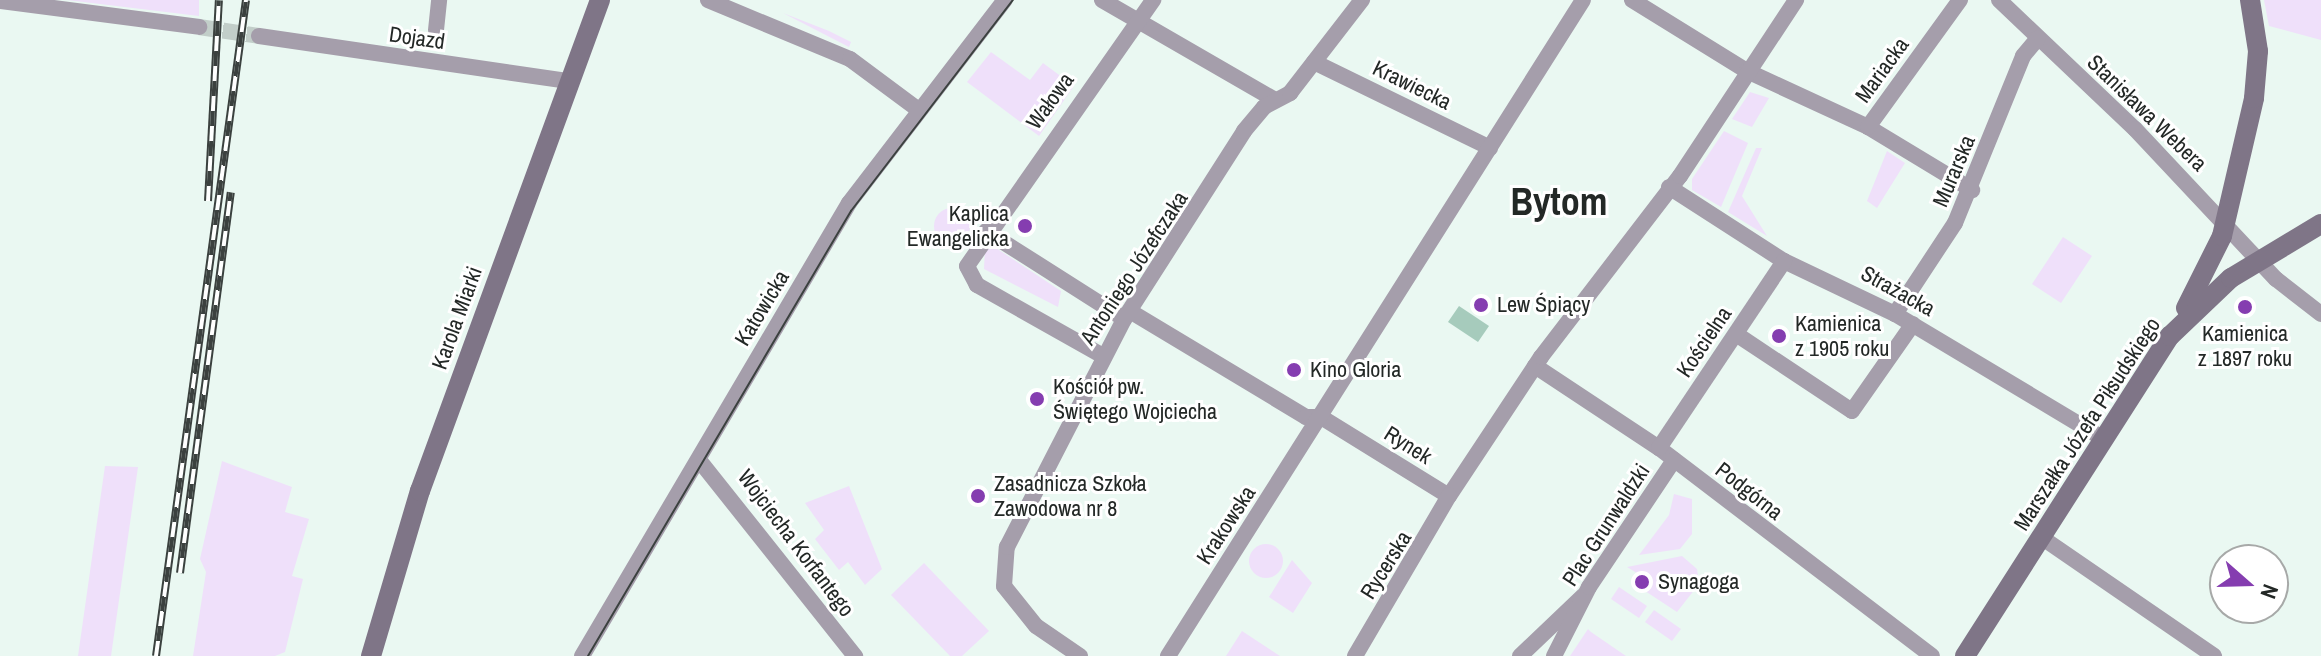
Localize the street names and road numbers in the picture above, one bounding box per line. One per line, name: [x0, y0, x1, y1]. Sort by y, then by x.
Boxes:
street label: Dojazd: [387, 21, 447, 55]
street label: Mariacka: [1850, 32, 1914, 108]
street label: Stanisława Webera: [2082, 49, 2212, 177]
street label: Krawiecka: [1368, 55, 1456, 115]
street label: Wałowa: [1021, 68, 1079, 134]
street label: Murarska: [1927, 131, 1981, 211]
street label: Antoniego Józefczaka: [1075, 186, 1193, 350]
street label: Strażacka: [1857, 260, 1939, 322]
street label: Karola Miarki: [426, 263, 488, 373]
street label: Katowicka: [729, 266, 795, 350]
street label: Kościelna: [1671, 302, 1737, 382]
street label: Marszałka Józefa Piłsudskiego: [2008, 313, 2166, 535]
street label: Rynek: [1379, 420, 1437, 470]
street label: Podgórna: [1710, 457, 1788, 525]
street label: Plac Grunwaldzki: [1557, 459, 1655, 591]
street label: Wojciecha Korfantego: [732, 464, 860, 622]
street label: Krakowska: [1191, 481, 1261, 569]
street label: Rycerska: [1355, 526, 1417, 604]

